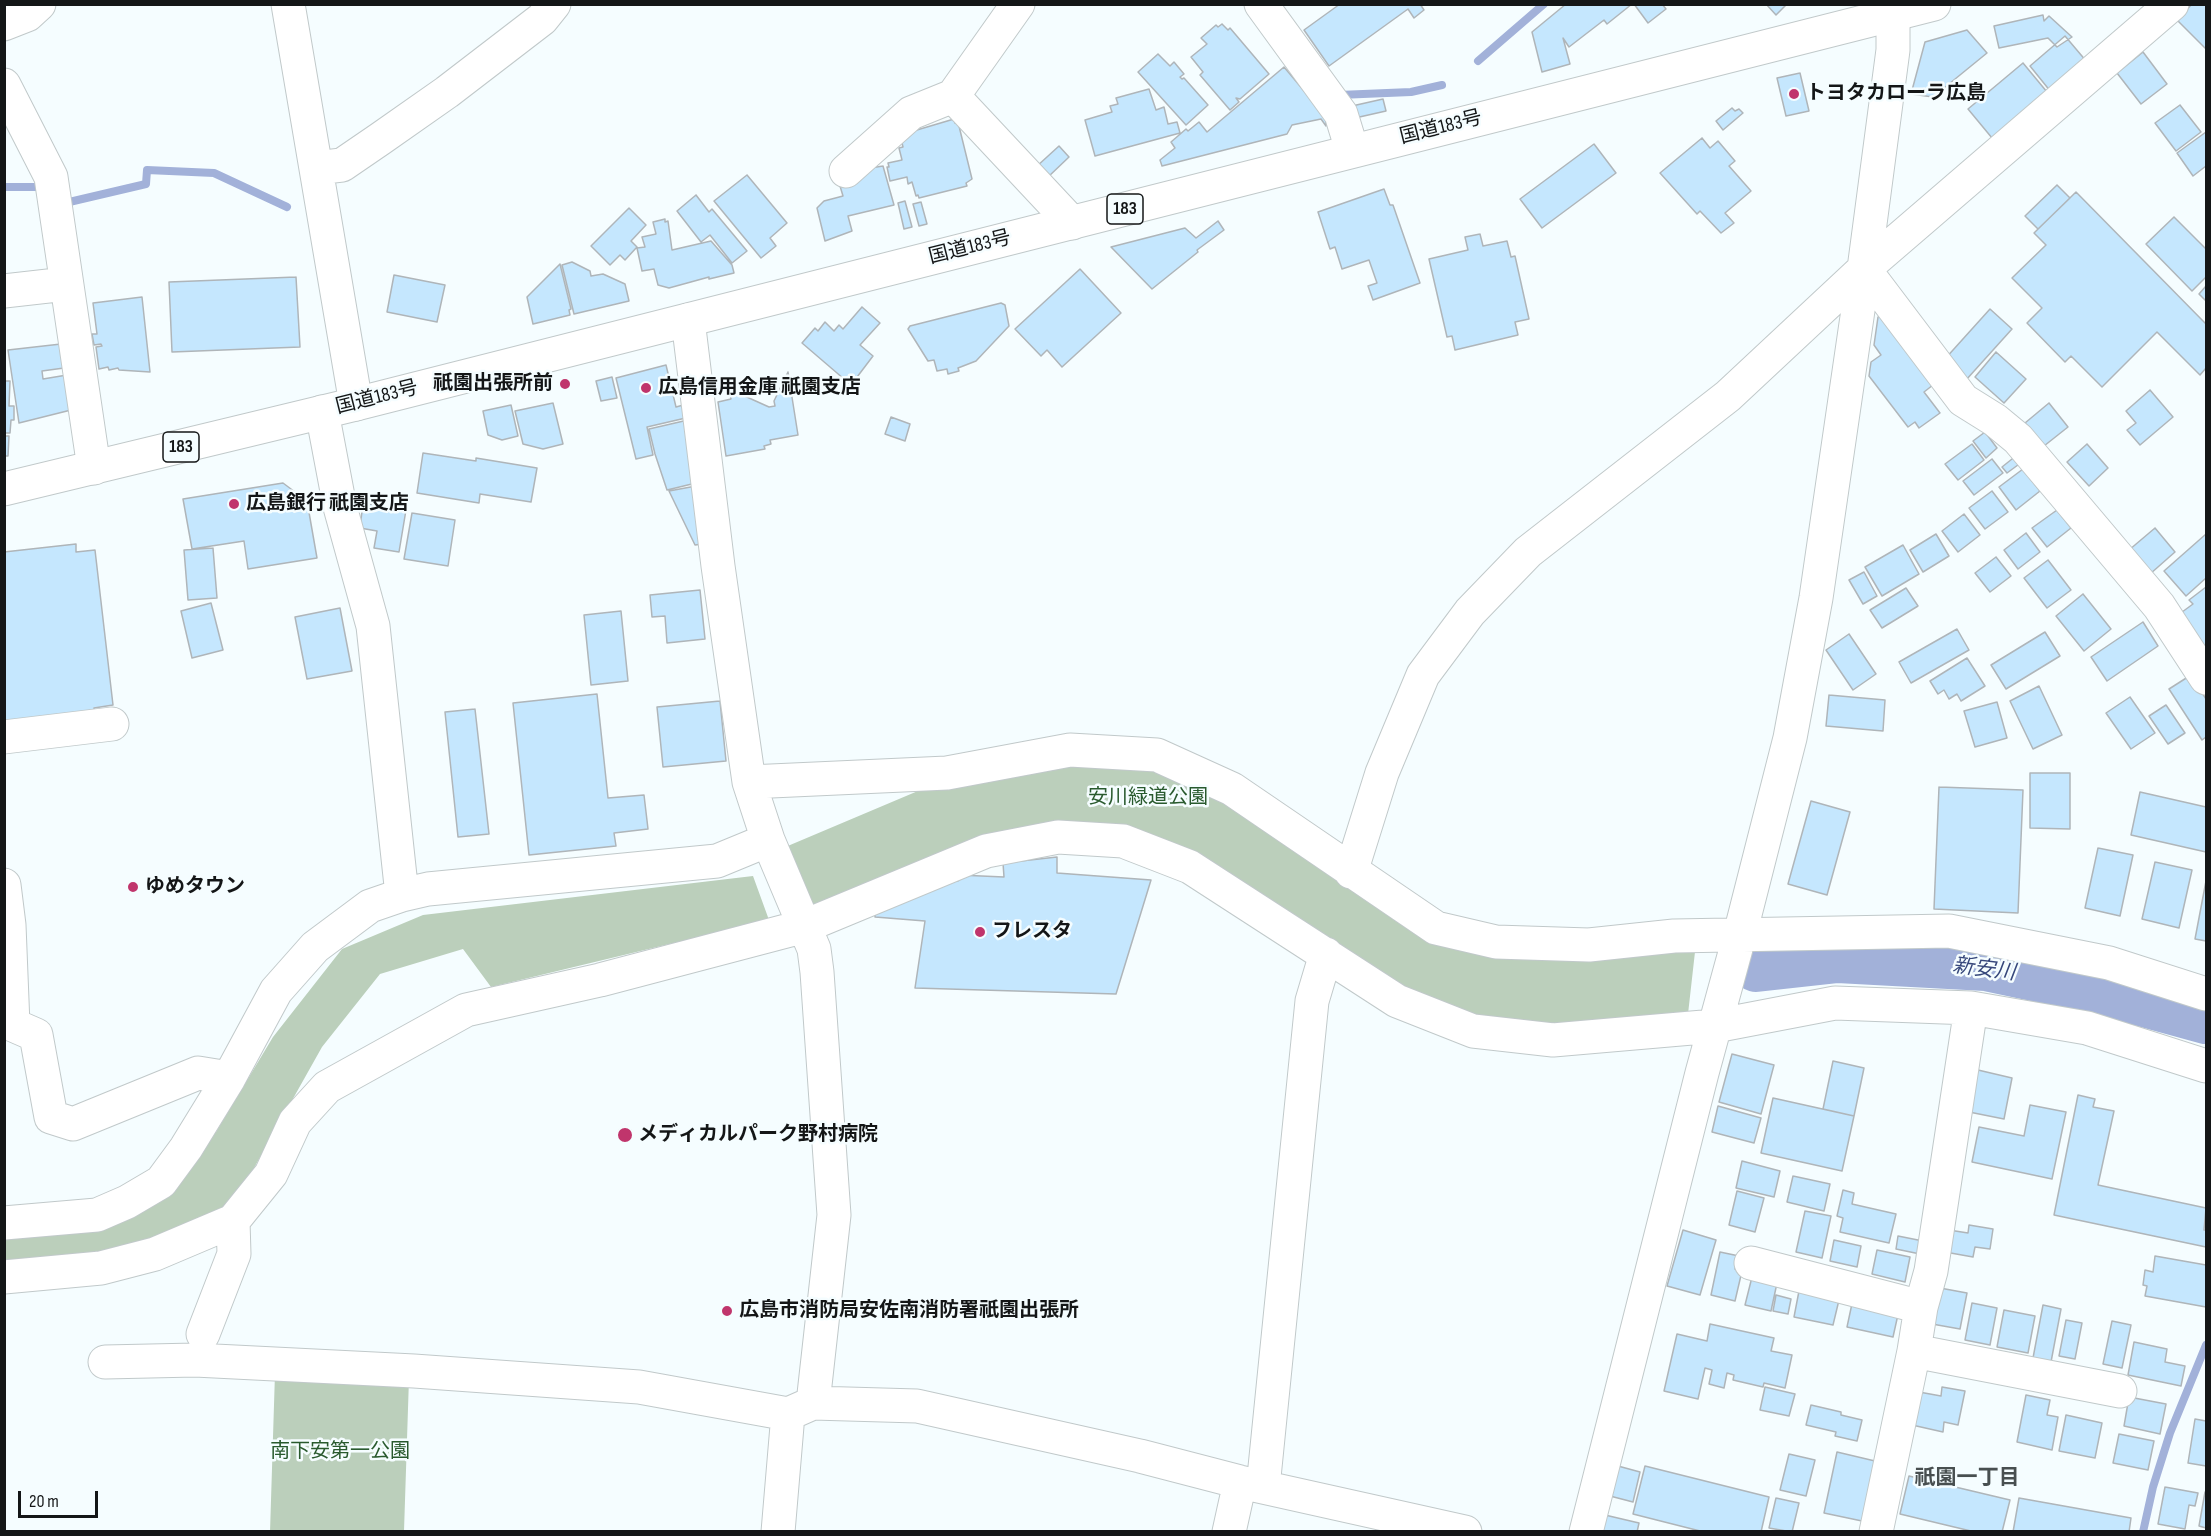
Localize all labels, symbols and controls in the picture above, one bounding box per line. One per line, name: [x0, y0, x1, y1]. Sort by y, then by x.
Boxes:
place label: トヨタカローラ広島: [1806, 82, 1986, 106]
marker: トヨタカローラ広島: [1787, 87, 1801, 101]
street label: 国道183号: [1397, 106, 1485, 150]
road number: 183: [1107, 194, 1143, 224]
street label: 国道183号: [926, 226, 1014, 270]
place label: 祇園出張所前: [433, 372, 553, 396]
street label: 国道183号: [333, 376, 421, 420]
place label: 広島信用金庫 祇園支店: [658, 376, 861, 400]
marker: 祇園出張所前: [558, 377, 572, 391]
marker: 広島信用金庫 祇園支店: [639, 381, 653, 395]
road number: 183: [163, 432, 199, 462]
place label: 広島銀行 祇園支店: [246, 492, 409, 516]
marker: 広島銀行 祇園支店: [227, 497, 241, 511]
park label: 安川緑道公園: [1088, 786, 1208, 810]
place label: ゆめタウン: [145, 875, 245, 899]
marker: ゆめタウン: [126, 880, 140, 894]
place label: フレスタ: [992, 920, 1072, 944]
marker: フレスタ: [973, 925, 987, 939]
water label: 新安川: [1951, 954, 2017, 986]
place label: メディカルパーク野村病院: [638, 1123, 878, 1147]
marker: メディカルパーク野村病院: [616, 1126, 634, 1144]
place label: 広島市消防局安佐南消防署祇園出張所: [739, 1299, 1079, 1323]
marker: 広島市消防局安佐南消防署祇園出張所: [720, 1304, 734, 1318]
park label: 南下安第一公園: [270, 1440, 410, 1464]
district label: 祇園一丁目: [1915, 1466, 2019, 1492]
scale bar: [21, 1479, 100, 1517]
text: 20 m: [29, 1491, 59, 1512]

